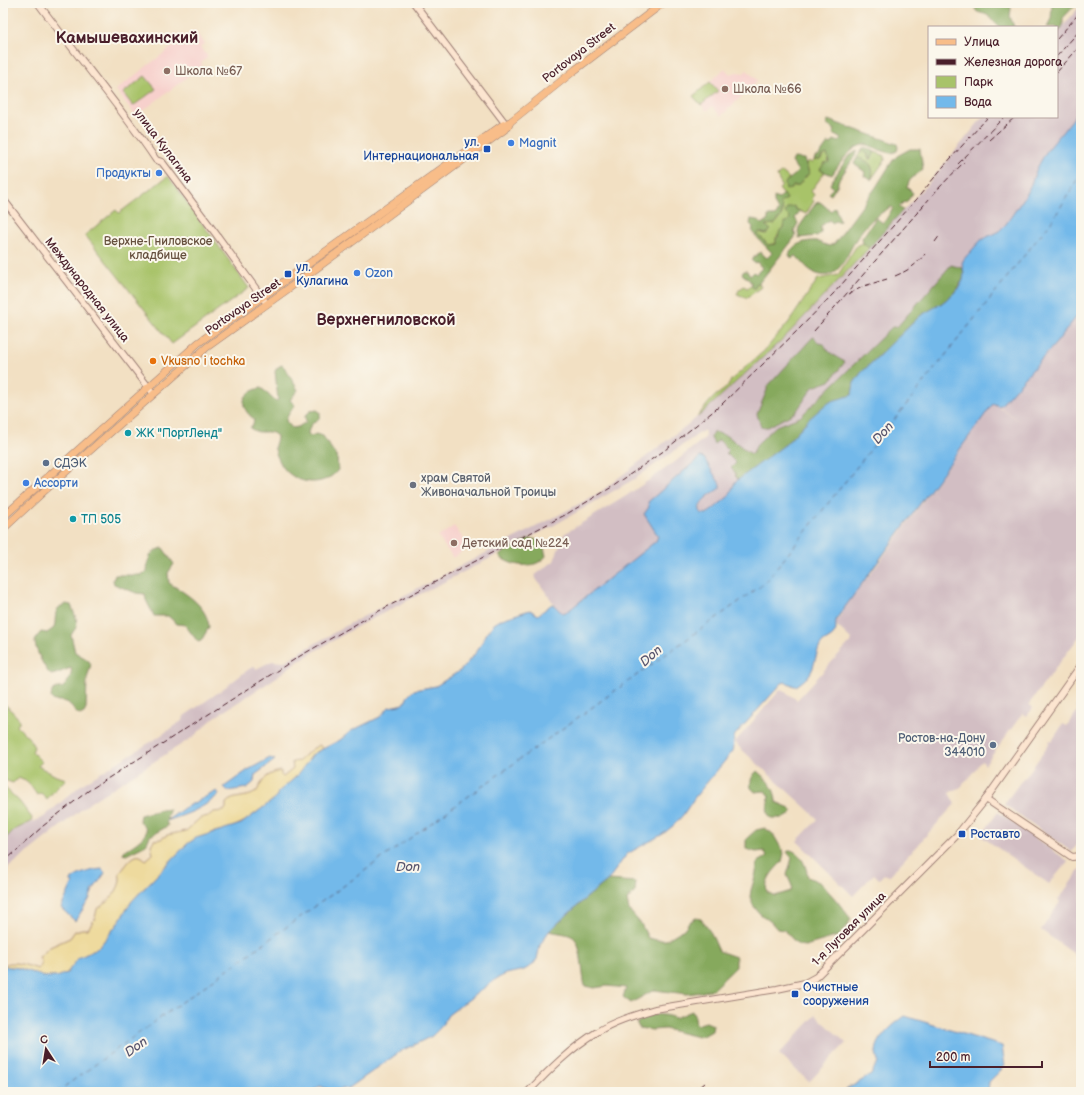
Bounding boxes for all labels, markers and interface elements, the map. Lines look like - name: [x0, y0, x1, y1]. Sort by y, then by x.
- street label: Portovaya Street: [539, 20, 619, 86]
- legend: [928, 26, 1058, 118]
- district label: Камышевахинский: [56, 29, 198, 48]
- text: Улица: [964, 35, 1000, 50]
- text: Железная дорога: [964, 55, 1062, 70]
- place label: Школа №67: [175, 64, 242, 79]
- marker: Школа №67: [162, 66, 172, 76]
- text: Парк: [964, 75, 994, 90]
- place label: Школа №66: [733, 82, 802, 97]
- marker: Школа №66: [720, 84, 730, 94]
- text: Вода: [964, 95, 992, 110]
- street label: улица Кулагина: [130, 106, 196, 186]
- place label: ул. Интернациональная: [363, 135, 479, 164]
- place label: Magnit: [519, 136, 557, 151]
- marker: Magnit: [506, 138, 516, 148]
- marker: ул. Интернациональная: [482, 144, 492, 154]
- place label: Продукты: [96, 166, 151, 181]
- marker: Продукты: [154, 168, 164, 178]
- park label: Верхне-Гниловское кладбище: [104, 234, 213, 263]
- street label: Международная улица: [41, 235, 133, 345]
- place label: ул. Кулагина: [296, 260, 348, 289]
- place label: Ozon: [365, 266, 393, 281]
- marker: Ozon: [352, 268, 362, 278]
- marker: ул. Кулагина: [283, 269, 293, 279]
- street label: Portovaya Street: [202, 275, 284, 339]
- district label: Верхнегниловской: [316, 311, 456, 330]
- place label: Vkusno i tochka: [161, 354, 246, 369]
- marker: Vkusno i tochka: [148, 356, 158, 366]
- water label: Don: [869, 419, 897, 447]
- place label: ЖК "ПортЛенд": [136, 426, 222, 441]
- marker: ЖК "ПортЛенд": [123, 428, 133, 438]
- place label: СДЭК: [54, 456, 87, 471]
- marker: СДЭК: [41, 458, 51, 468]
- place label: храм Святой Живоначальной Троицы: [421, 471, 556, 500]
- place label: Ассорти: [33, 476, 78, 491]
- marker: Ассорти: [21, 478, 31, 488]
- marker: храм Святой Живоначальной Троицы: [408, 480, 418, 490]
- place label: ТП 505: [81, 512, 121, 527]
- marker: ТП 505: [68, 514, 78, 524]
- place label: Детский сад №224: [462, 536, 570, 551]
- marker: Детский сад №224: [449, 538, 459, 548]
- water label: Don: [637, 642, 665, 670]
- place label: Ростов-на-Дону 344010: [898, 731, 985, 760]
- marker: Ростов-на-Дону 344010: [988, 740, 998, 750]
- place label: Роставто: [970, 827, 1020, 842]
- marker: Роставто: [957, 829, 967, 839]
- water label: Don: [396, 859, 420, 875]
- street label: 1-я Луговая улица: [809, 889, 889, 969]
- place label: Очистные сооружения: [803, 980, 869, 1009]
- marker: Очистные сооружения: [790, 989, 800, 999]
- north arrow: [26, 1029, 66, 1069]
- text: С: [39, 1032, 49, 1047]
- water label: Don: [121, 1034, 151, 1060]
- scale bar: [930, 1043, 1042, 1069]
- text: 200 m: [936, 1050, 970, 1065]

